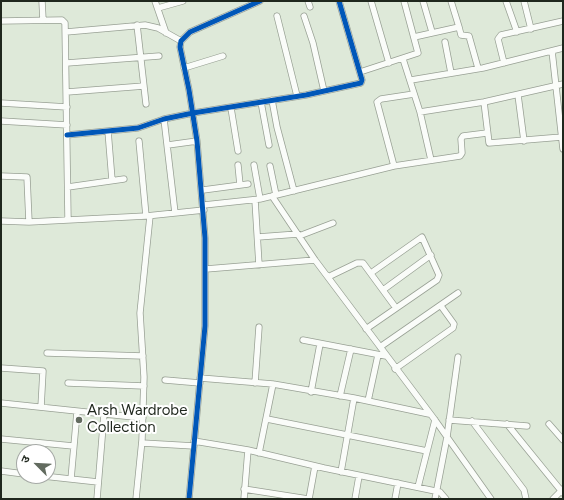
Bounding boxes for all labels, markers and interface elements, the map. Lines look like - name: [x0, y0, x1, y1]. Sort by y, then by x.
- place label: Arsh Wardrobe Collection: [87, 402, 187, 437]
- marker: Arsh Wardrobe Collection: [74, 415, 84, 425]
- north arrow: [16, 444, 56, 484]
- text: उ: [18, 454, 33, 465]

